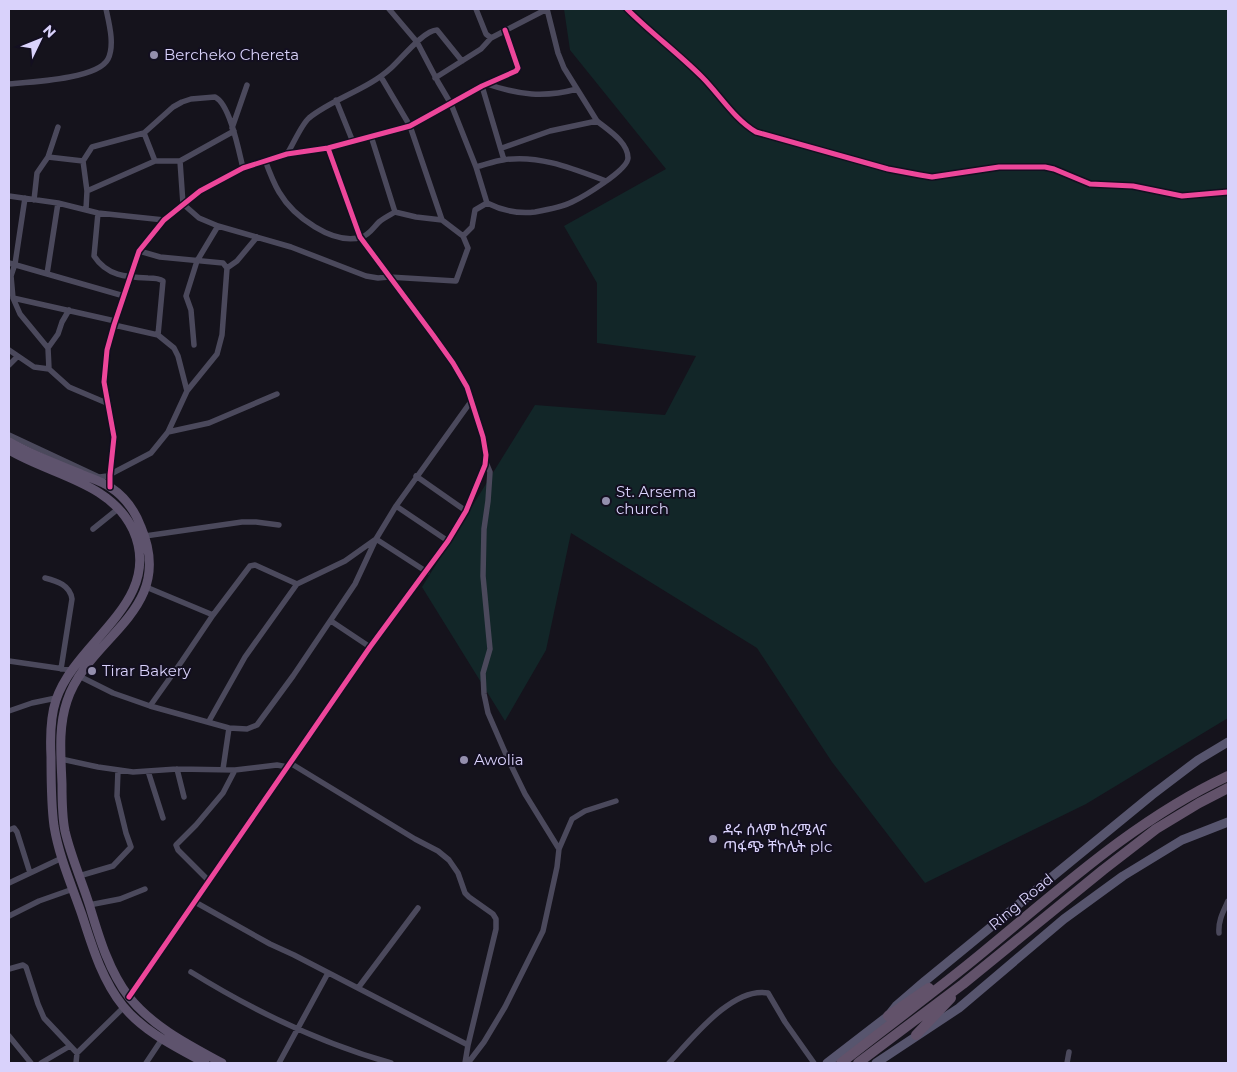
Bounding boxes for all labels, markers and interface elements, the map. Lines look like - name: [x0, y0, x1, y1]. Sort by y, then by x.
- north arrow: [15, 15, 65, 65]
- text: N: [39, 21, 60, 41]
- place label: Bercheko Chereta: [164, 45, 299, 64]
- marker: Bercheko Chereta: [148, 49, 160, 61]
- place label: St. Arsema church: [616, 482, 696, 518]
- marker: St. Arsema church: [600, 495, 612, 507]
- place label: Tirar Bakery: [102, 661, 192, 680]
- marker: Tirar Bakery: [86, 665, 98, 677]
- place label: Awolia: [474, 750, 524, 769]
- marker: Awolia: [458, 754, 470, 766]
- place label: ዳሩ ሰላም ከረሜላና ጣፋጭ ቸኮሌት plc: [723, 820, 832, 856]
- marker: ዳሩ ሰላም ከረሜላና ጣፋጭ ቸኮሌት plc: [707, 833, 719, 845]
- street label: Ring Road: [985, 869, 1057, 934]

